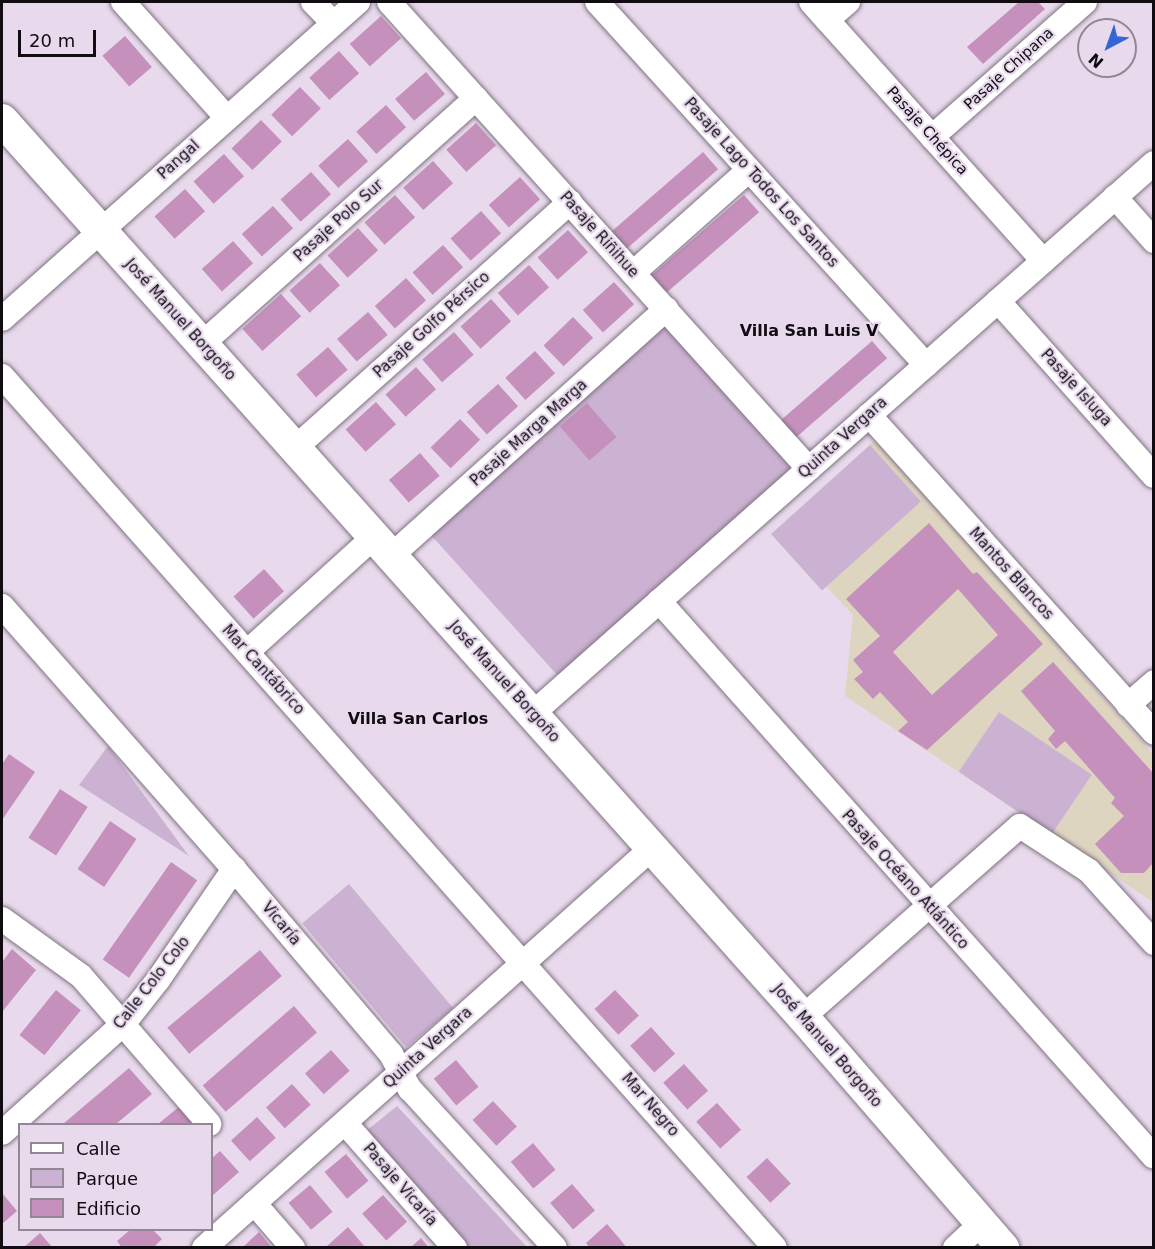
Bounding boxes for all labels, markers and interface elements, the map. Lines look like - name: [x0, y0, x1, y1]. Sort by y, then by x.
- scale bar: [21, 18, 99, 56]
- north arrow: [1077, 18, 1137, 78]
- street label: Pasaje Chipana: [961, 24, 1057, 114]
- text: 20 m: [29, 30, 75, 51]
- text: N: [1085, 49, 1107, 72]
- street label: Pasaje Chépica: [882, 83, 972, 179]
- street label: Pasaje Lago Todos Los Santos: [680, 95, 842, 271]
- street label: Pangal: [154, 137, 204, 183]
- street label: Pasaje Polo Sur: [291, 176, 387, 266]
- street label: Pasaje Riñihue: [556, 188, 642, 282]
- street label: José Manuel Borgoño: [121, 255, 239, 385]
- street label: Pasaje Golfo Pérsico: [370, 268, 494, 382]
- district label: Villa San Luis V: [740, 321, 878, 341]
- street label: Pasaje Isluga: [1037, 346, 1115, 430]
- street label: Pasaje Marga Marga: [467, 376, 591, 490]
- street label: Quinta Vergara: [795, 393, 891, 483]
- street label: Mantos Blancos: [965, 524, 1057, 624]
- street label: José Manuel Borgoño: [445, 617, 563, 747]
- street label: Mar Cantábrico: [218, 621, 308, 719]
- district label: Villa San Carlos: [348, 709, 488, 729]
- street label: Pasaje Océano Atlántico: [838, 807, 972, 953]
- street label: Vicaría: [258, 899, 304, 949]
- street label: Calle Colo Colo: [110, 933, 194, 1033]
- street label: José Manuel Borgoño: [769, 981, 885, 1111]
- street label: Quinta Vergara: [380, 1003, 476, 1093]
- street label: Mar Negro: [618, 1070, 682, 1140]
- legend: [18, 1123, 213, 1231]
- text: Calle: [76, 1138, 121, 1159]
- street label: Pasaje Vicaría: [359, 1140, 441, 1230]
- text: Parque: [76, 1168, 138, 1189]
- text: Edificio: [76, 1198, 141, 1219]

